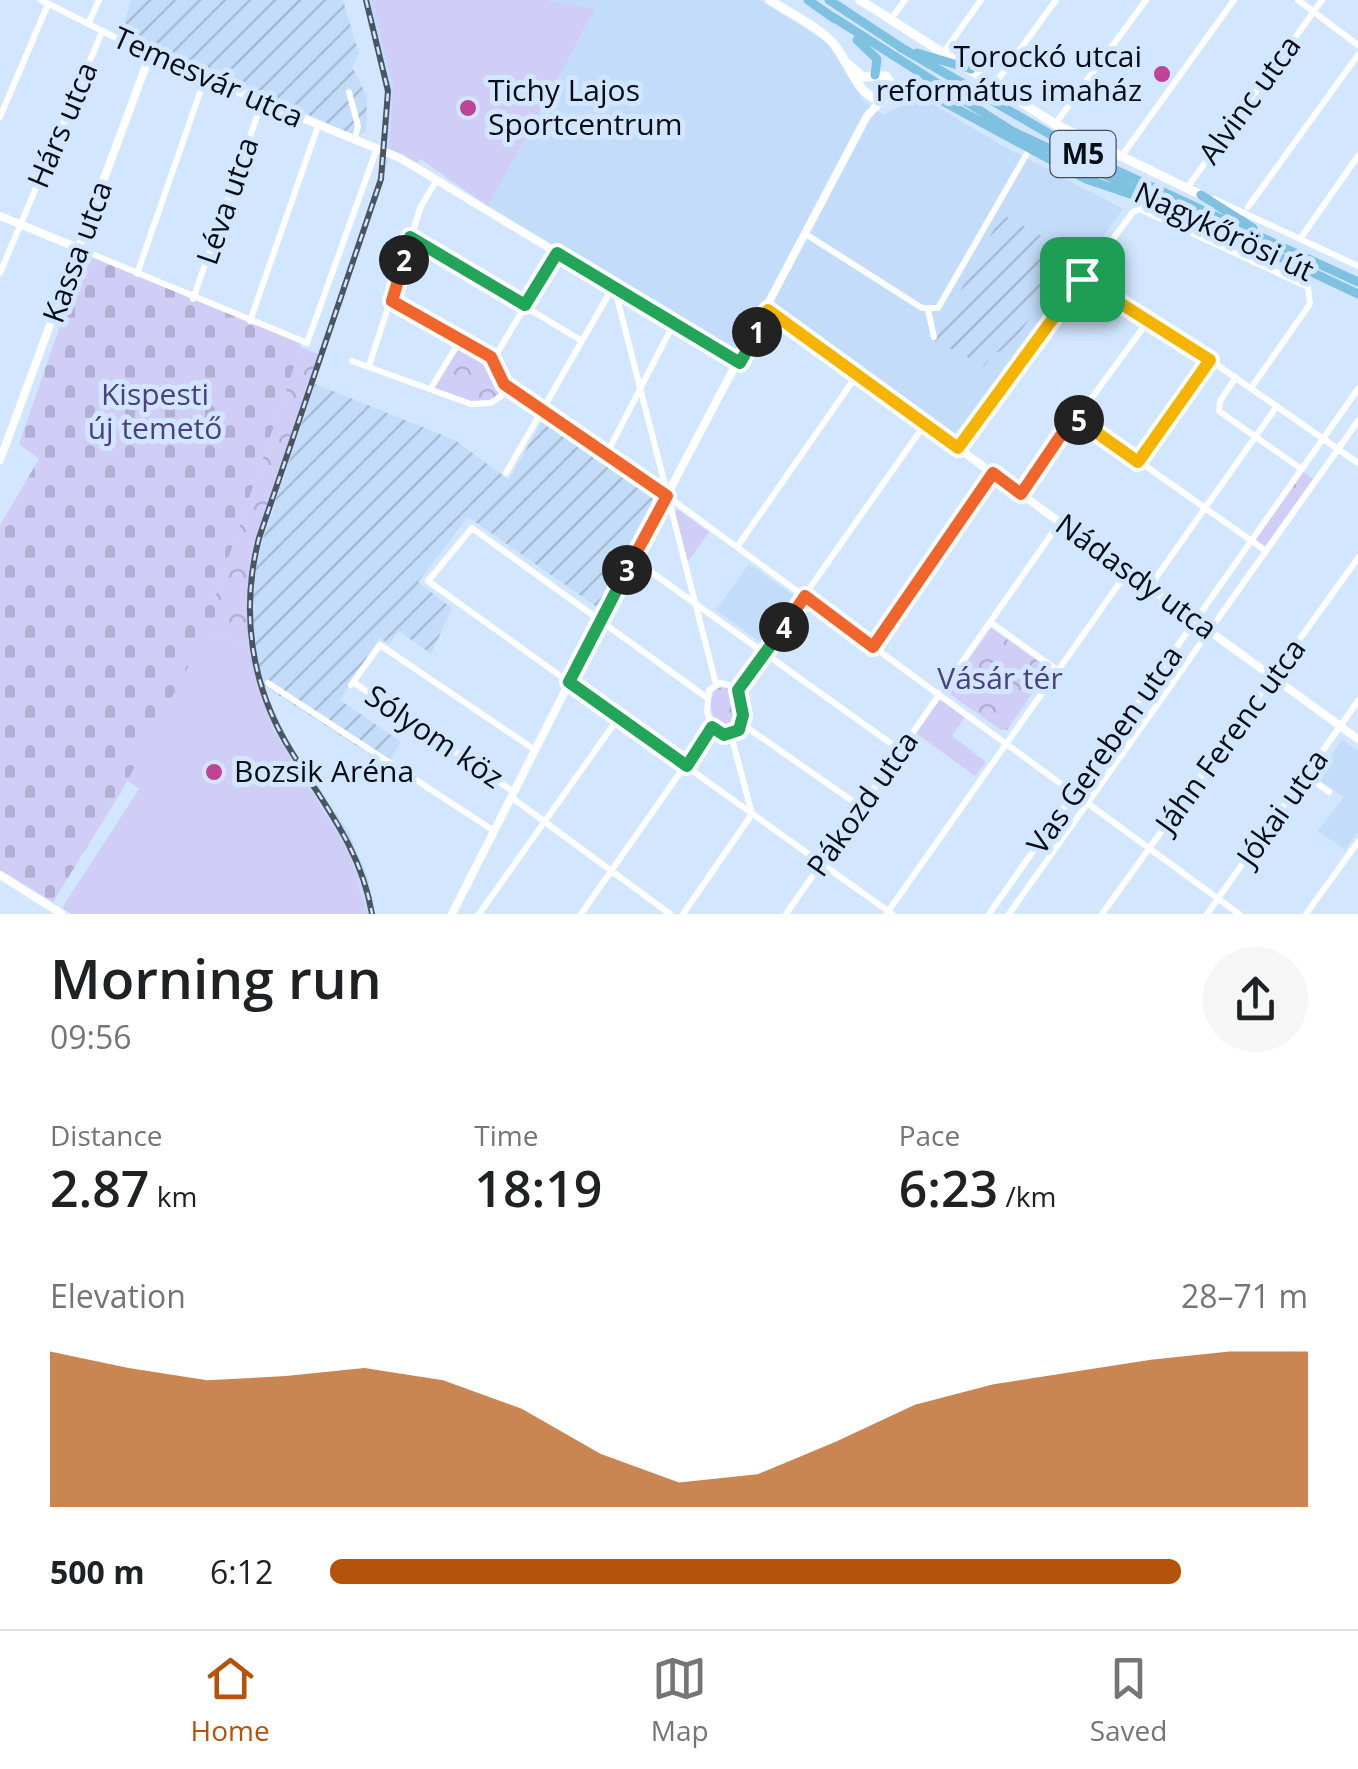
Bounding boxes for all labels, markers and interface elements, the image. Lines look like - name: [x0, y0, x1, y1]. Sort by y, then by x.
- street label: Temesvár utca: [107, 16, 310, 137]
- street label: Alvinc utca: [1188, 26, 1309, 172]
- place label: Torockó utcai református imaház: [876, 35, 1142, 110]
- street label: Hárs utca: [17, 55, 107, 194]
- marker: Torockó utcai református imaház: [1151, 63, 1173, 85]
- place label: Tichy Lajos Sportcentrum: [488, 69, 683, 144]
- marker: Tichy Lajos Sportcentrum: [457, 97, 479, 119]
- street label: Léva utca: [186, 131, 267, 270]
- road number: M5: [1050, 131, 1116, 177]
- street label: Nagykőrösi út: [1128, 171, 1321, 290]
- street label: Kassa utca: [32, 175, 121, 328]
- pin: 2: [379, 235, 429, 285]
- pin: [1040, 237, 1125, 322]
- text: 2: [396, 241, 412, 279]
- icon: arrive: [1055, 252, 1110, 307]
- pin: 1: [732, 307, 782, 357]
- text: 1: [749, 313, 765, 351]
- park label: Kispesti új temető: [88, 373, 222, 448]
- pin: 5: [1054, 395, 1104, 445]
- text: 5: [1071, 401, 1087, 439]
- street label: Nádasdy utca: [1048, 503, 1226, 648]
- pin: 3: [602, 545, 652, 595]
- text: 3: [619, 551, 635, 589]
- pin: 4: [759, 602, 809, 652]
- text: 4: [776, 608, 792, 646]
- street label: Jáhn Ferenc utca: [1143, 629, 1314, 843]
- street label: Vas Gereben utca: [1016, 637, 1191, 862]
- park label: Vásár tér: [937, 657, 1063, 698]
- street label: Sólyom köz: [358, 674, 512, 797]
- street label: Pákozd utca: [797, 722, 927, 884]
- street label: Jókai utca: [1225, 740, 1337, 876]
- place label: Bozsik Aréna: [234, 750, 414, 791]
- marker: Bozsik Aréna: [203, 761, 225, 783]
- text: Morning run: [50, 940, 382, 1015]
- button: share: [1203, 947, 1308, 1052]
- text: 09:56: [50, 1015, 132, 1058]
- text: Distance: [50, 1116, 163, 1154]
- text: Time: [474, 1116, 538, 1154]
- text: Pace: [899, 1116, 960, 1154]
- text: 2.87: [50, 1154, 149, 1222]
- text: 18:19: [474, 1154, 602, 1222]
- text: 6:23: [899, 1154, 998, 1222]
- text: km: [149, 1177, 197, 1215]
- text: /km: [998, 1177, 1056, 1215]
- text: Elevation: [50, 1274, 186, 1317]
- text: 28–71 m: [1181, 1274, 1308, 1317]
- text: 500 m: [50, 1550, 145, 1593]
- text: 6:12: [210, 1550, 273, 1593]
- tab: Home: [191, 1651, 270, 1749]
- tab: Map: [651, 1651, 709, 1749]
- tab: Saved: [1090, 1651, 1167, 1749]

